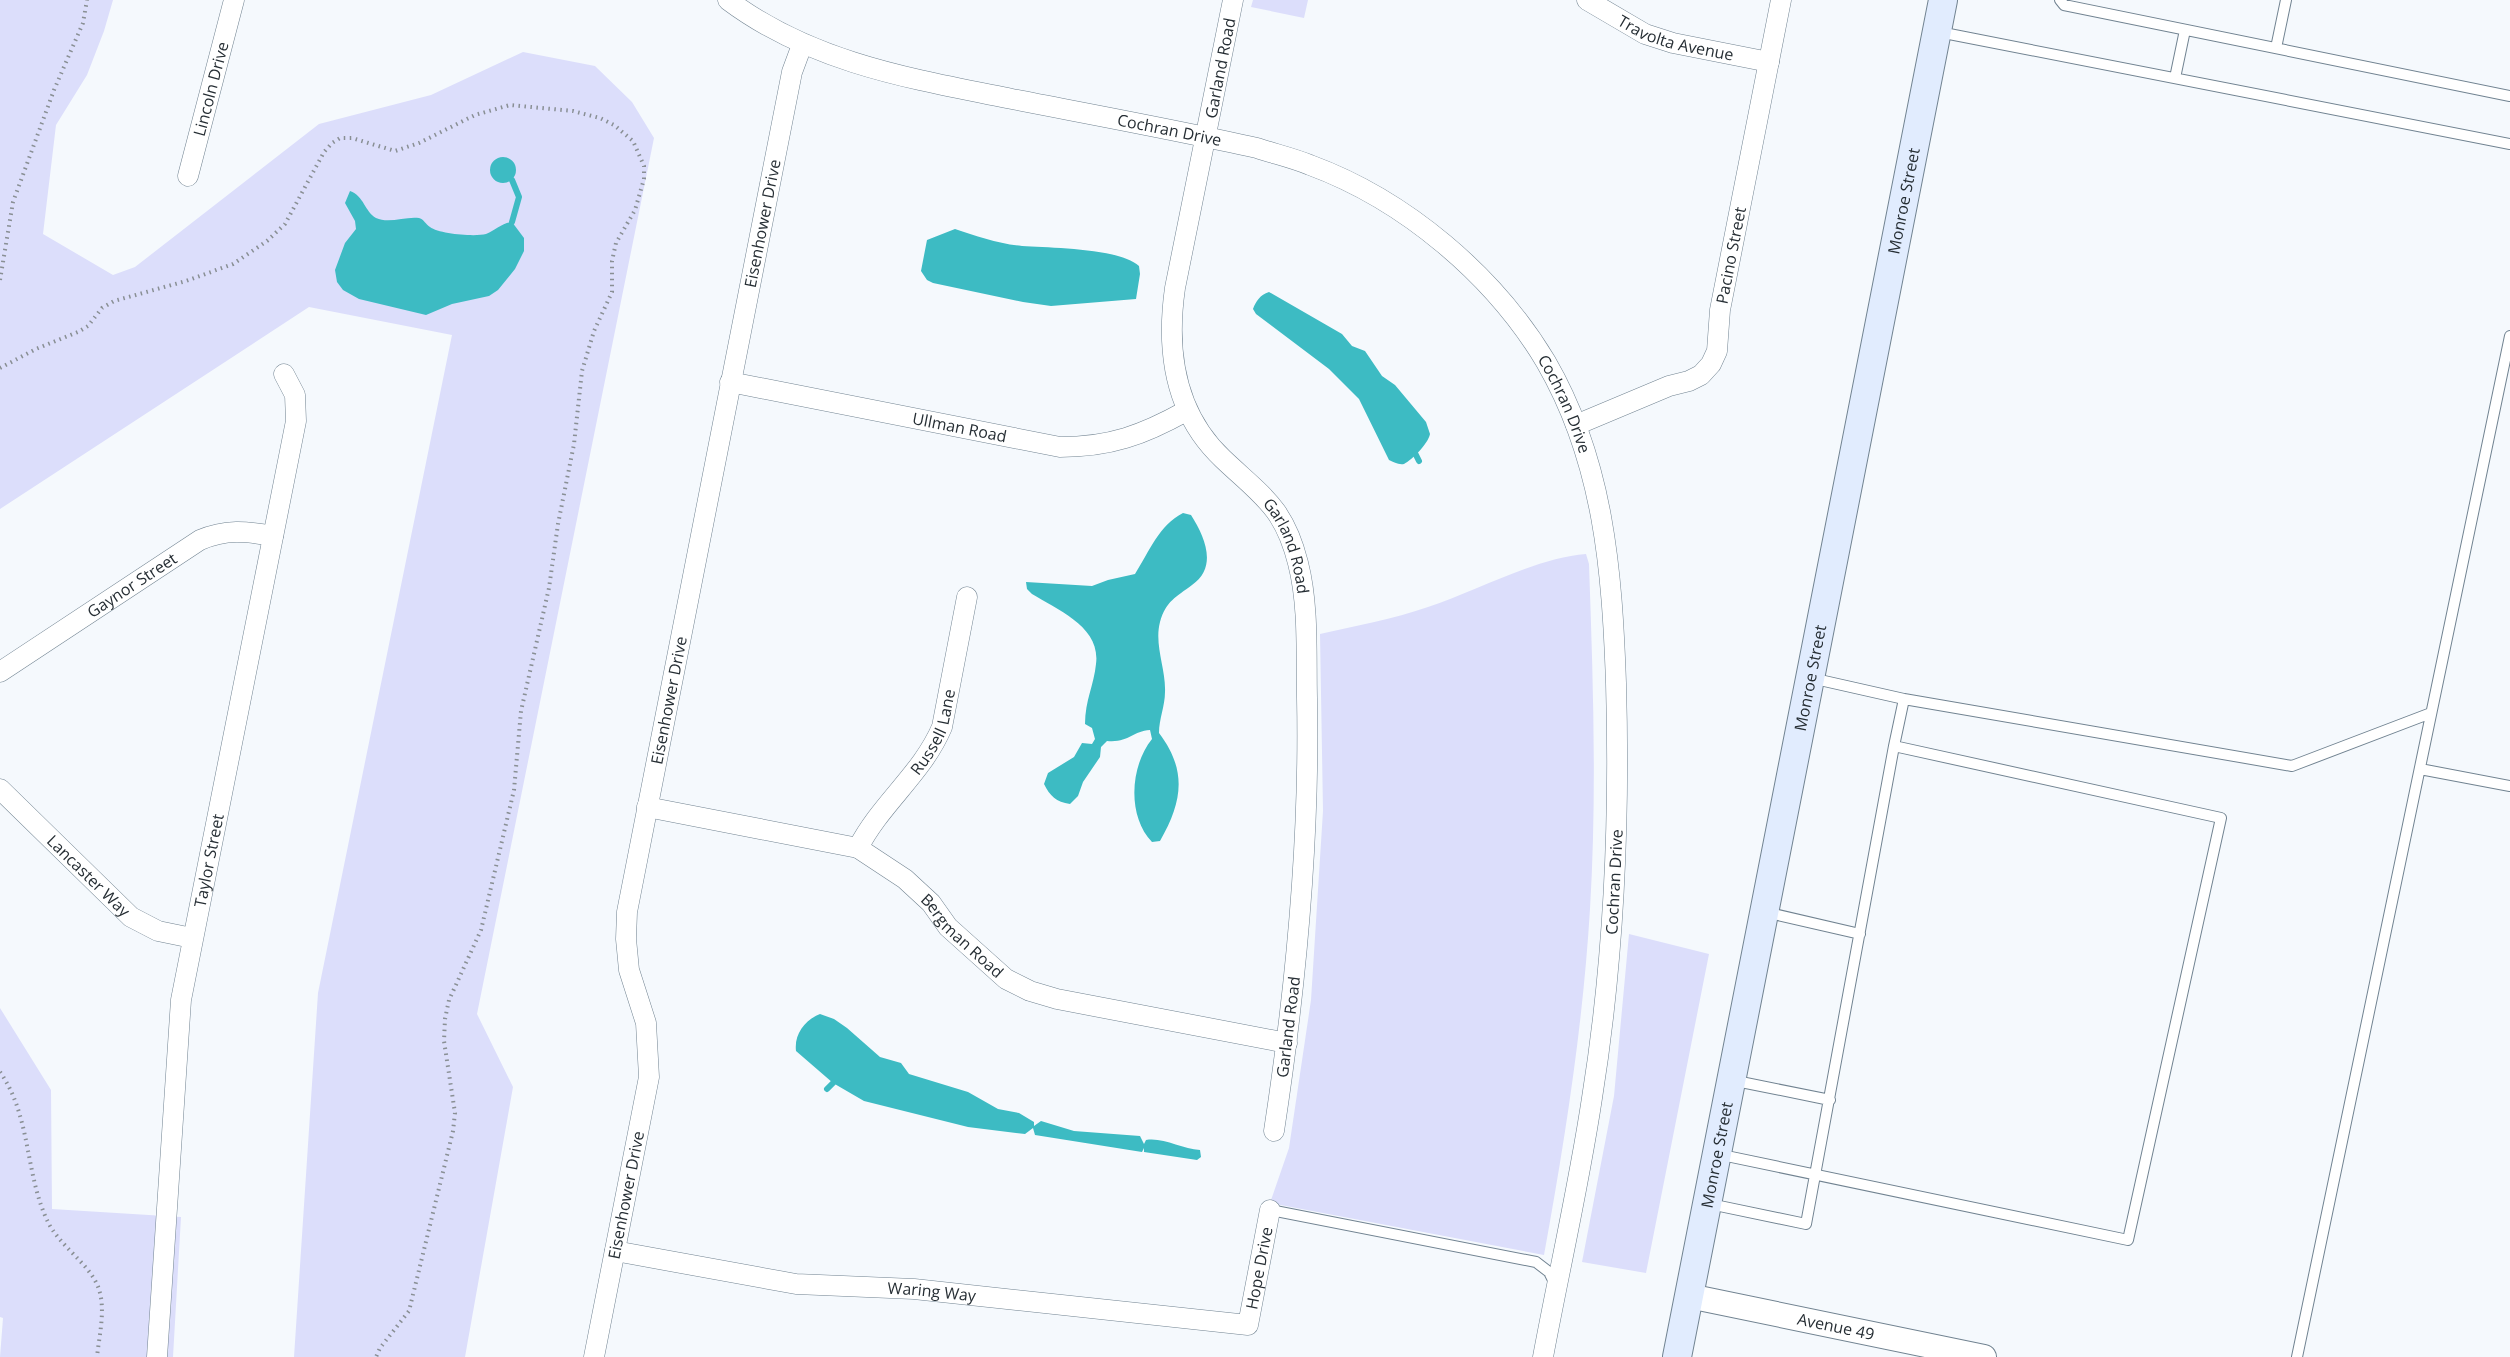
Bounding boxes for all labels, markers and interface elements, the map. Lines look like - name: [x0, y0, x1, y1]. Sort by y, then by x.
- street label: Travolta Avenue: [1614, 10, 1736, 66]
- street label: Garland Road: [1199, 16, 1241, 120]
- street label: Lincoln Drive: [188, 39, 234, 138]
- street label: Cochran Drive: [1116, 109, 1224, 151]
- street label: Monroe Street: [1882, 146, 1925, 256]
- street label: Eisenhower Drive: [739, 157, 786, 289]
- street label: Pacino Street: [1710, 204, 1751, 306]
- street label: Cochran Drive: [1533, 350, 1596, 456]
- street label: Ullman Road: [911, 407, 1009, 447]
- street label: Garland Road: [1258, 493, 1315, 595]
- street label: Gaynor Street: [83, 547, 181, 623]
- street label: Monroe Street: [1789, 623, 1831, 733]
- street label: Eisenhower Drive: [645, 634, 692, 766]
- street label: Russell Lane: [905, 687, 960, 779]
- street label: Taylor Street: [189, 812, 229, 909]
- street label: Cochran Drive: [1600, 829, 1628, 935]
- street label: Lancaster Way: [42, 830, 136, 922]
- street label: Bergman Road: [916, 888, 1008, 983]
- street label: Garland Road: [1271, 975, 1305, 1079]
- street label: Monroe Street: [1695, 1100, 1738, 1210]
- street label: Eisenhower Drive: [602, 1129, 649, 1261]
- street label: Hope Drive: [1240, 1225, 1278, 1311]
- street label: Waring Way: [887, 1277, 978, 1307]
- street label: Avenue 49: [1795, 1308, 1876, 1345]

